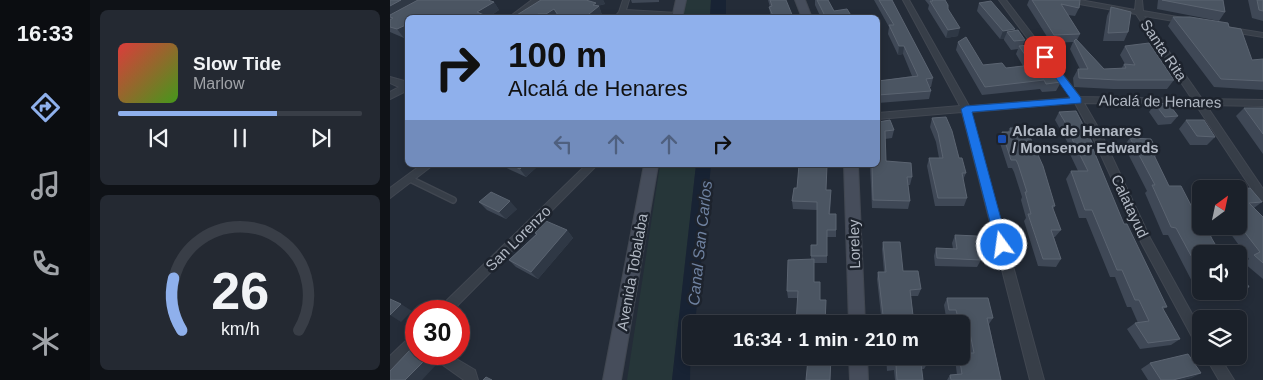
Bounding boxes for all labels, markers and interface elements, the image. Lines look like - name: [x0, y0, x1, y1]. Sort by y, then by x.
- street label: Santa Rita: [1137, 16, 1191, 84]
- text: 16:33: [17, 21, 73, 46]
- icon: right: [425, 35, 490, 100]
- text: 100 m: [508, 35, 607, 74]
- pin: [1024, 36, 1066, 78]
- icon: arrive: [1031, 43, 1059, 71]
- text: Slow Tide: [193, 53, 281, 74]
- text: Marlow: [193, 75, 245, 92]
- text: Alcalá de Henares: [508, 76, 688, 101]
- icon: directions: [28, 90, 63, 125]
- street label: Alcalá de Henares: [1099, 91, 1221, 111]
- place label: Alcala de Henares / Monsenor Edwards: [1012, 122, 1159, 156]
- icon: previous: [145, 124, 173, 152]
- icon: pause: [226, 124, 254, 152]
- icon: next: [307, 124, 335, 152]
- icon: left: [549, 130, 577, 158]
- icon: ahead: [602, 130, 630, 158]
- icon: ahead: [655, 130, 683, 158]
- icon: right: [708, 130, 736, 158]
- marker: Alcala de Henares / Monsenor Edwards: [996, 133, 1008, 145]
- icon: music: [28, 168, 63, 203]
- street label: Calatayud: [1108, 172, 1152, 240]
- water label: Canal San Carlos: [685, 180, 715, 306]
- north arrow: [1192, 180, 1248, 235]
- map controls: [1192, 180, 1247, 365]
- street label: San Lorenzo: [482, 202, 554, 274]
- street label: Avenida Tobalaba: [613, 211, 651, 332]
- position arrow: [975, 218, 1027, 270]
- street label: Loreley: [845, 219, 863, 269]
- button: sound: [1192, 245, 1247, 300]
- icon: phone: [28, 246, 63, 281]
- text: 26: [211, 262, 269, 320]
- speed limit sign: 30: [405, 300, 470, 365]
- button: layers: [1192, 310, 1247, 365]
- text: km/h: [221, 319, 259, 339]
- icon: climate: [28, 324, 63, 359]
- text: 16:34 · 1 min · 210 m: [733, 329, 919, 350]

